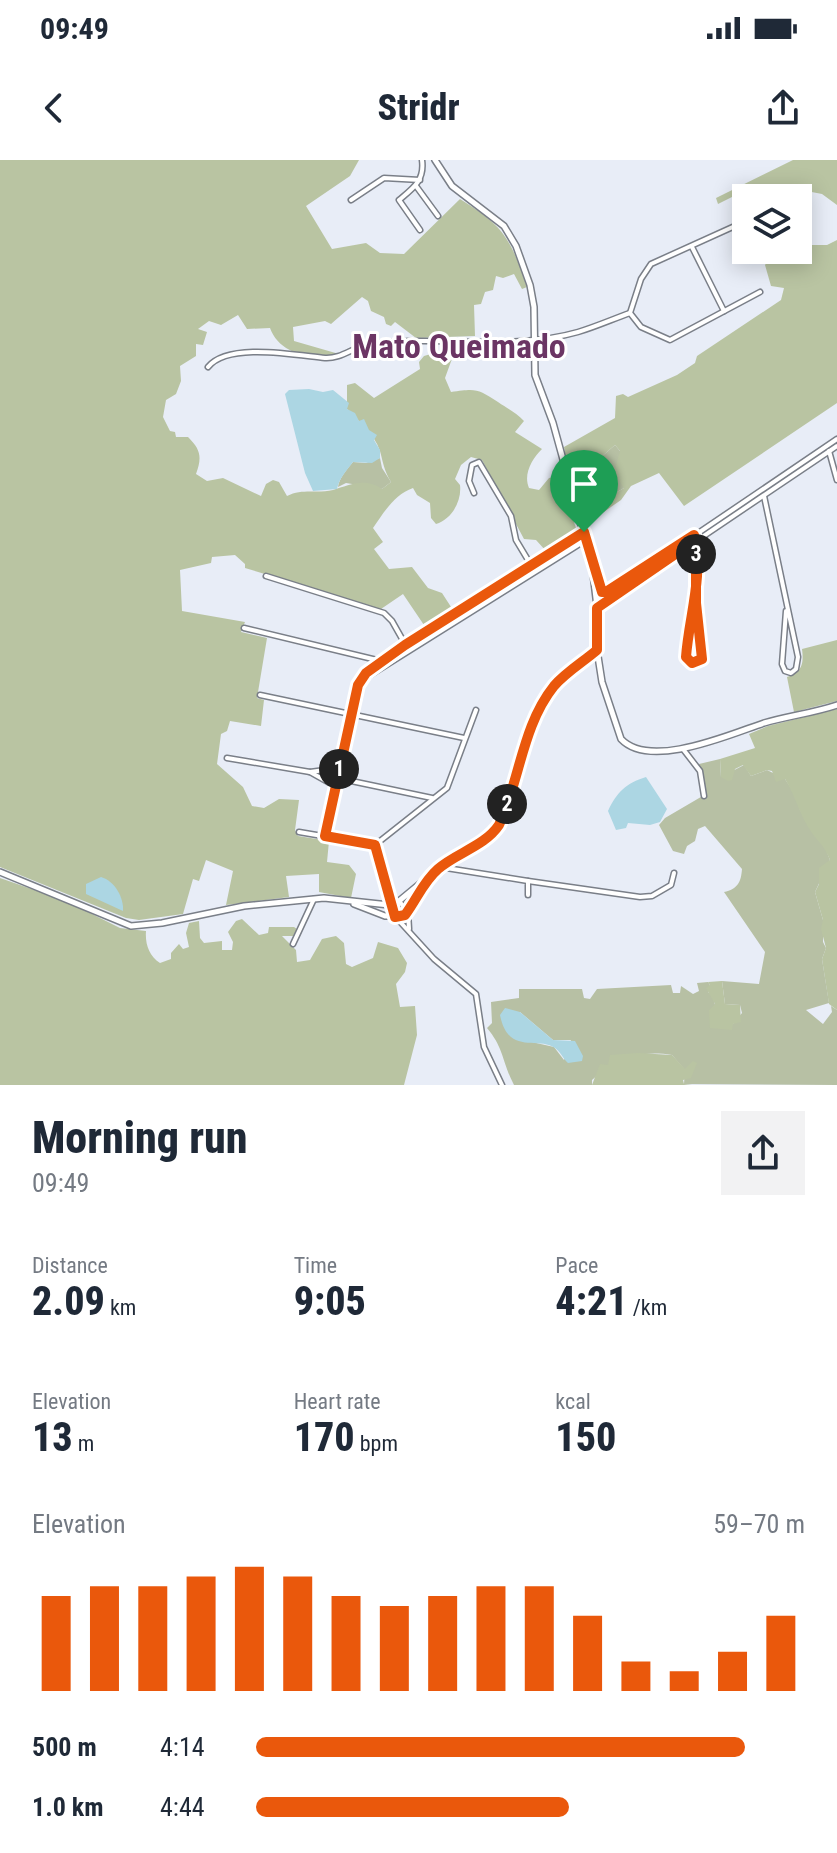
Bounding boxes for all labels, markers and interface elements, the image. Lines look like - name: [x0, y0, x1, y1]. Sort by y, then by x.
- text: 09:49: [40, 11, 109, 46]
- icon: back: [32, 86, 76, 130]
- icon: share: [761, 86, 805, 130]
- text: Stridr: [377, 87, 460, 129]
- map controls: [732, 184, 812, 264]
- button: layers: [732, 184, 812, 264]
- district label: Mato Queimado: [352, 326, 566, 366]
- pin: [550, 450, 618, 532]
- icon: arrive: [562, 462, 606, 506]
- pin: 3: [676, 534, 716, 574]
- text: 3: [690, 541, 702, 566]
- pin: 1: [319, 749, 359, 789]
- text: 1: [333, 756, 345, 781]
- pin: 2: [487, 784, 527, 824]
- text: 2: [501, 791, 513, 816]
- button: share: [721, 1111, 805, 1195]
- text: Morning run: [32, 1112, 248, 1164]
- text: 09:49: [32, 1168, 89, 1198]
- text: Distance: [32, 1253, 108, 1278]
- text: Time: [294, 1253, 337, 1278]
- text: Pace: [555, 1253, 598, 1278]
- text: 2.09: [32, 1278, 105, 1325]
- text: 9:05: [294, 1278, 366, 1325]
- text: 4:21: [555, 1278, 628, 1325]
- text: km: [105, 1295, 136, 1320]
- text: /km: [628, 1295, 667, 1320]
- text: Elevation: [32, 1389, 111, 1414]
- text: Heart rate: [294, 1389, 381, 1414]
- text: kcal: [555, 1389, 591, 1414]
- text: 13: [32, 1414, 73, 1461]
- text: 170: [294, 1414, 355, 1461]
- text: 150: [555, 1414, 616, 1461]
- text: m: [73, 1431, 94, 1456]
- text: bpm: [355, 1431, 398, 1456]
- text: Elevation: [32, 1509, 126, 1539]
- text: 59–70 m: [713, 1509, 805, 1539]
- text: 500 m: [32, 1732, 97, 1762]
- text: 4:14: [160, 1732, 205, 1762]
- text: 1.0 km: [32, 1792, 104, 1822]
- text: 4:44: [160, 1792, 205, 1822]

